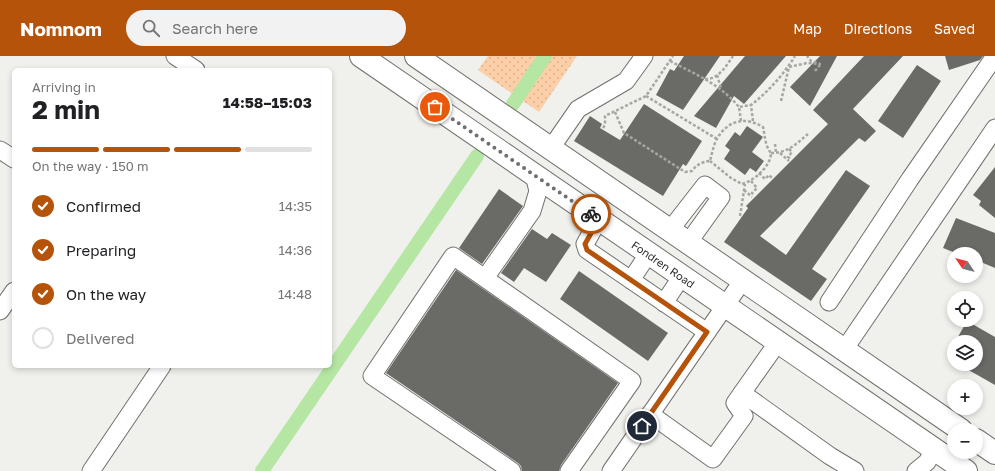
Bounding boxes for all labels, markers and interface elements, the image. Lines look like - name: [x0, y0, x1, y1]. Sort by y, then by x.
- search box: [126, 10, 406, 46]
- text: Nomnom: [20, 17, 102, 40]
- icon: search: [140, 17, 162, 39]
- text: Search here: [172, 19, 258, 37]
- text: Map: [793, 20, 822, 37]
- text: Directions: [844, 20, 912, 37]
- text: Saved: [934, 20, 975, 37]
- text: Arriving in: [32, 79, 96, 95]
- pin: [418, 90, 452, 124]
- text: 14:58–15:03: [223, 93, 312, 111]
- text: 2 min: [32, 94, 100, 125]
- icon: bag: [424, 96, 446, 118]
- text: On the way · 150 m: [32, 158, 149, 174]
- courier: [571, 194, 611, 234]
- icon: check: [32, 195, 54, 217]
- text: Confirmed: [66, 197, 141, 215]
- text: 14:35: [279, 198, 312, 214]
- icon: bike: [580, 203, 602, 225]
- street label: Fondren Road: [630, 237, 698, 290]
- icon: check: [32, 239, 54, 261]
- text: Preparing: [66, 241, 136, 259]
- text: 14:36: [278, 242, 312, 258]
- north arrow: [947, 247, 983, 283]
- map controls: [947, 247, 983, 459]
- icon: check: [32, 283, 54, 305]
- text: On the way: [66, 285, 146, 303]
- text: 14:48: [278, 286, 312, 302]
- button: locate: [947, 291, 983, 327]
- text: Delivered: [66, 329, 134, 347]
- button: layers: [947, 335, 983, 371]
- button: +: [947, 379, 983, 415]
- pin: [625, 409, 659, 443]
- icon: home: [631, 415, 653, 437]
- button: −: [947, 423, 983, 459]

